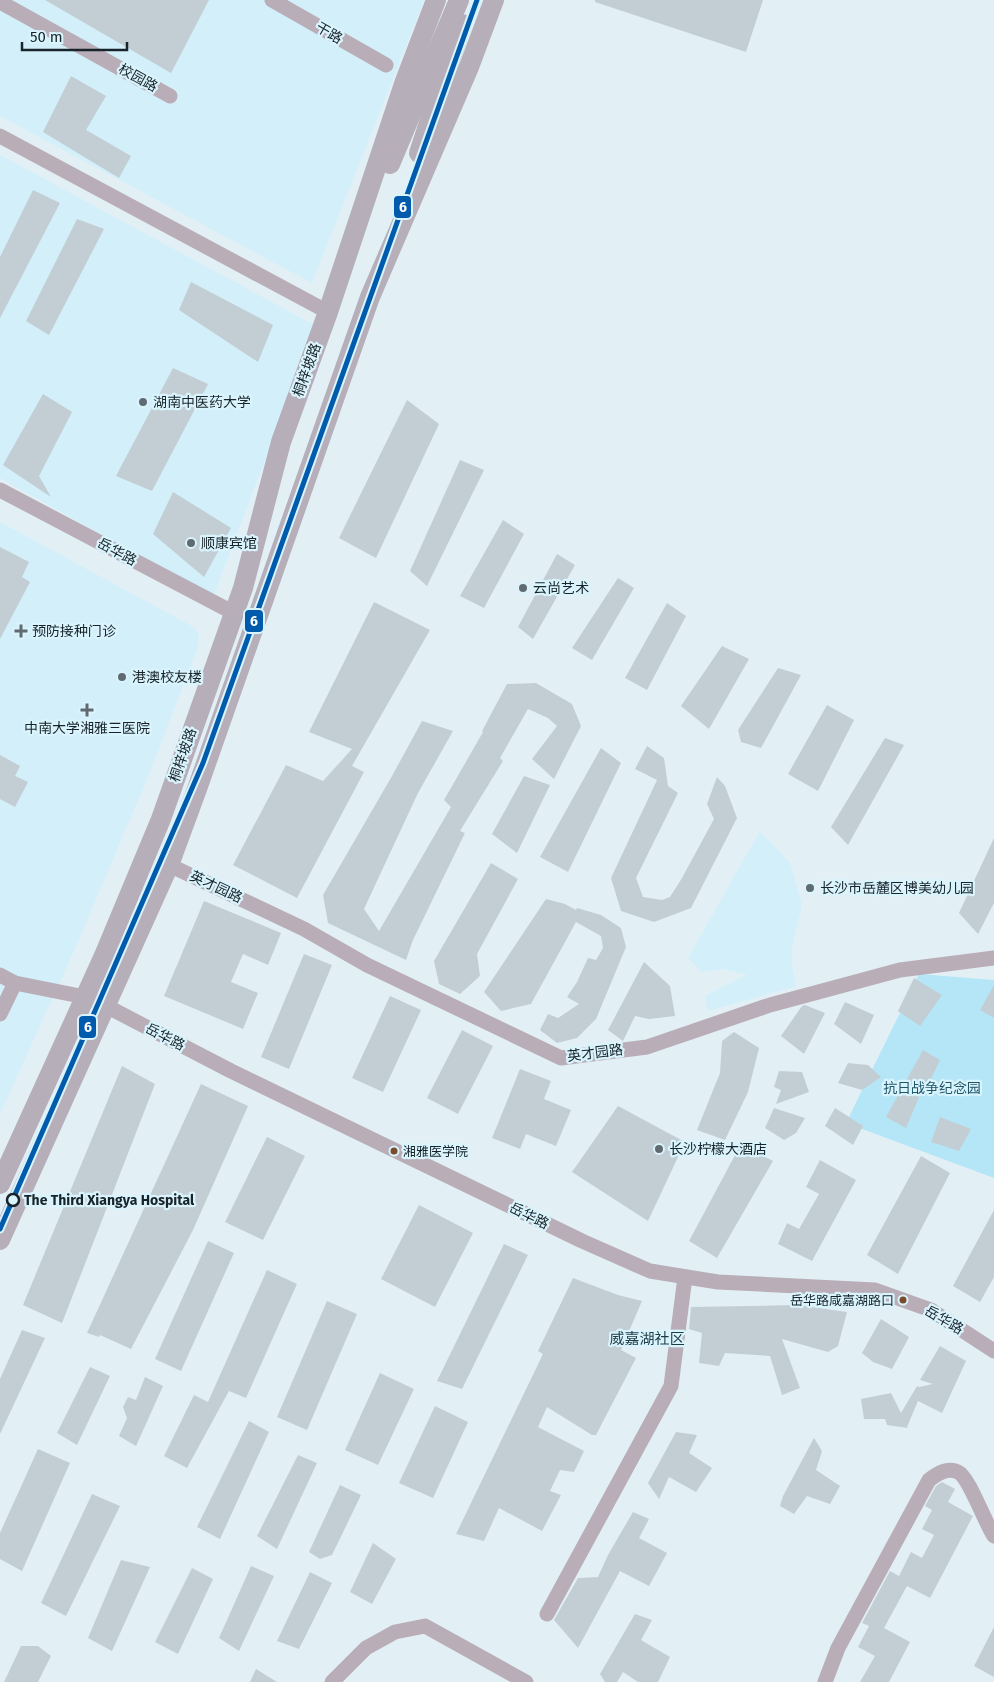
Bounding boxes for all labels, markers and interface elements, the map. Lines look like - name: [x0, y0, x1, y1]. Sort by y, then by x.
- street label: 干路: [313, 19, 345, 47]
- scale bar: [22, 20, 128, 52]
- text: 50 m: [30, 28, 63, 46]
- street label: 校园路: [116, 60, 160, 96]
- line badge: 6: [393, 195, 412, 219]
- text: 6: [399, 199, 407, 216]
- street label: 桐梓坡路: [289, 341, 325, 399]
- place label: 湖南中医药大学: [153, 394, 251, 411]
- marker: 湖南中医药大学: [137, 396, 149, 408]
- street label: 岳华路: [94, 535, 140, 569]
- place label: 顺康宾馆: [201, 535, 257, 552]
- marker: 顺康宾馆: [185, 537, 197, 549]
- place label: 云尚艺术: [533, 580, 589, 597]
- marker: 云尚艺术: [517, 582, 529, 594]
- line badge: 6: [244, 609, 264, 633]
- text: 6: [250, 613, 258, 630]
- place label: 预防接种门诊: [32, 623, 116, 640]
- marker: 预防接种门诊: [14, 624, 28, 638]
- place label: 港澳校友楼: [132, 669, 202, 686]
- marker: 港澳校友楼: [116, 671, 128, 683]
- marker: 中南大学湘雅三医院: [80, 703, 94, 717]
- place label: 中南大学湘雅三医院: [24, 720, 150, 737]
- street label: 桐梓坡路: [166, 726, 200, 784]
- street label: 英才园路: [187, 867, 245, 907]
- place label: 长沙市岳麓区博美幼儿园: [820, 880, 974, 897]
- marker: 长沙市岳麓区博美幼儿园: [804, 882, 816, 894]
- line badge: 6: [78, 1015, 97, 1039]
- text: 6: [84, 1019, 92, 1036]
- street label: 岳华路: [142, 1020, 188, 1054]
- street label: 英才园路: [566, 1041, 624, 1065]
- park label: 抗日战争纪念园: [883, 1080, 981, 1097]
- place label: 长沙柠檬大酒店: [669, 1141, 767, 1158]
- marker: 长沙柠檬大酒店: [653, 1143, 665, 1155]
- place label: 湘雅医学院: [403, 1144, 468, 1159]
- marker: 湘雅医学院: [389, 1146, 399, 1156]
- place label: The Third Xiangya Hospital: [24, 1192, 195, 1209]
- marker: The Third Xiangya Hospital: [6, 1193, 20, 1207]
- street label: 岳华路: [506, 1199, 552, 1233]
- place label: 岳华路咸嘉湖路口: [790, 1293, 894, 1308]
- marker: 岳华路咸嘉湖路口: [898, 1295, 908, 1305]
- street label: 岳华路: [922, 1302, 966, 1338]
- district label: 威嘉湖社区: [609, 1330, 685, 1348]

